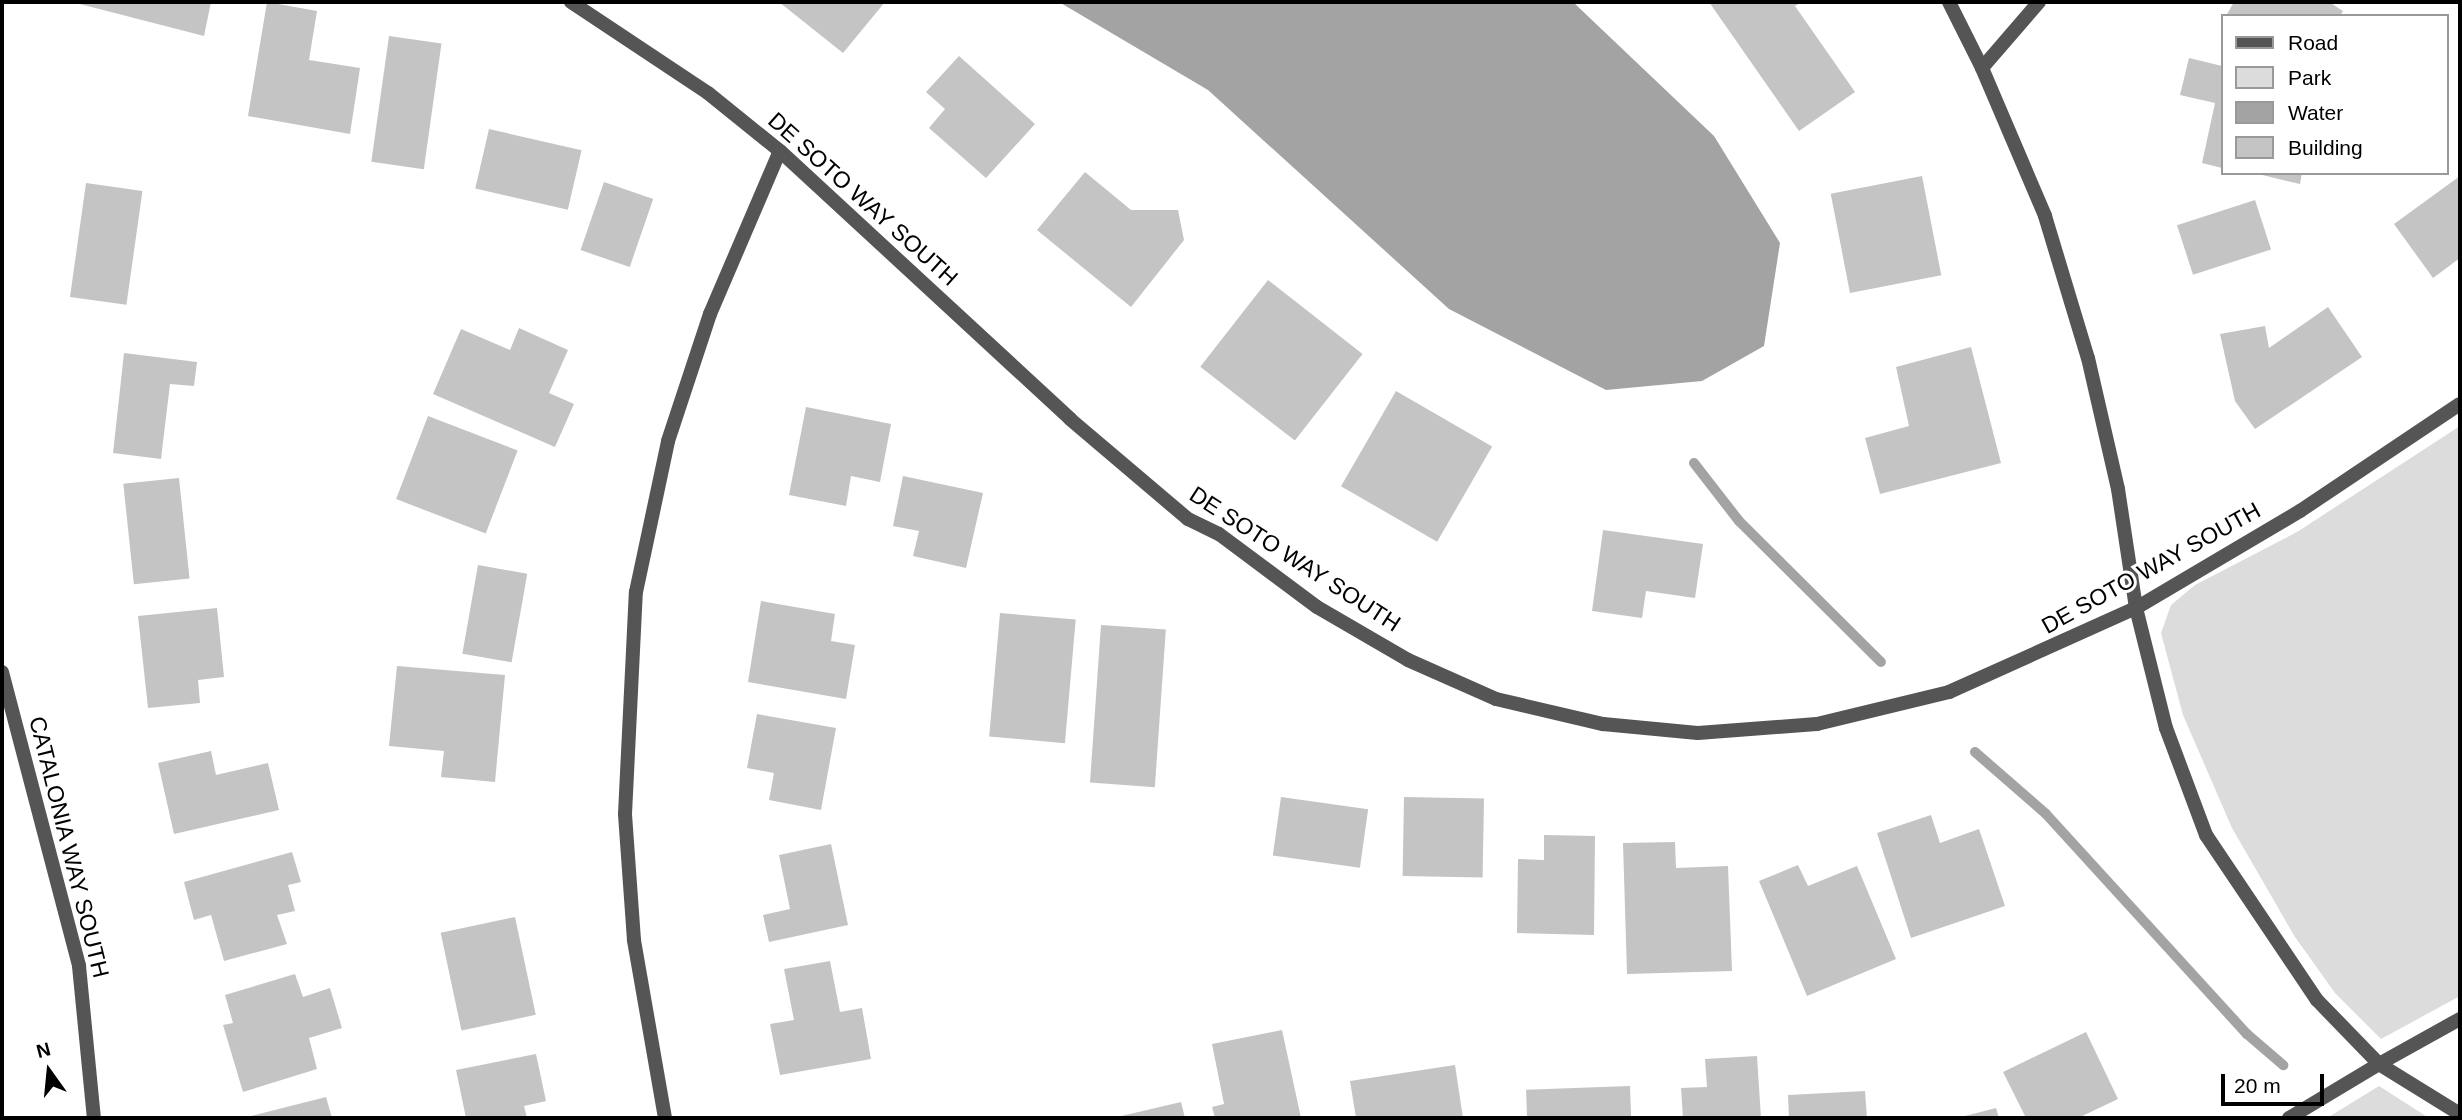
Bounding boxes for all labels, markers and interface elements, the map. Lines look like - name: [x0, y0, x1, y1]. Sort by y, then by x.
- legend: [2220, 14, 2448, 175]
- text: Road: [2288, 31, 2338, 54]
- text: Park: [2288, 66, 2331, 89]
- text: Water: [2288, 101, 2343, 124]
- street label: DE SOTO WAY SOUTH: [762, 106, 964, 292]
- text: Building: [2288, 136, 2363, 159]
- street label: DE SOTO WAY SOUTH: [1184, 480, 1406, 638]
- street label: DE SOTO WAY SOUTH: [2037, 496, 2265, 640]
- street label: CATALONIA WAY SOUTH: [23, 713, 115, 981]
- north arrow: [14, 1036, 84, 1106]
- text: N: [34, 1038, 53, 1062]
- scale bar: [2224, 1060, 2327, 1104]
- text: 20 m: [2234, 1074, 2281, 1097]

